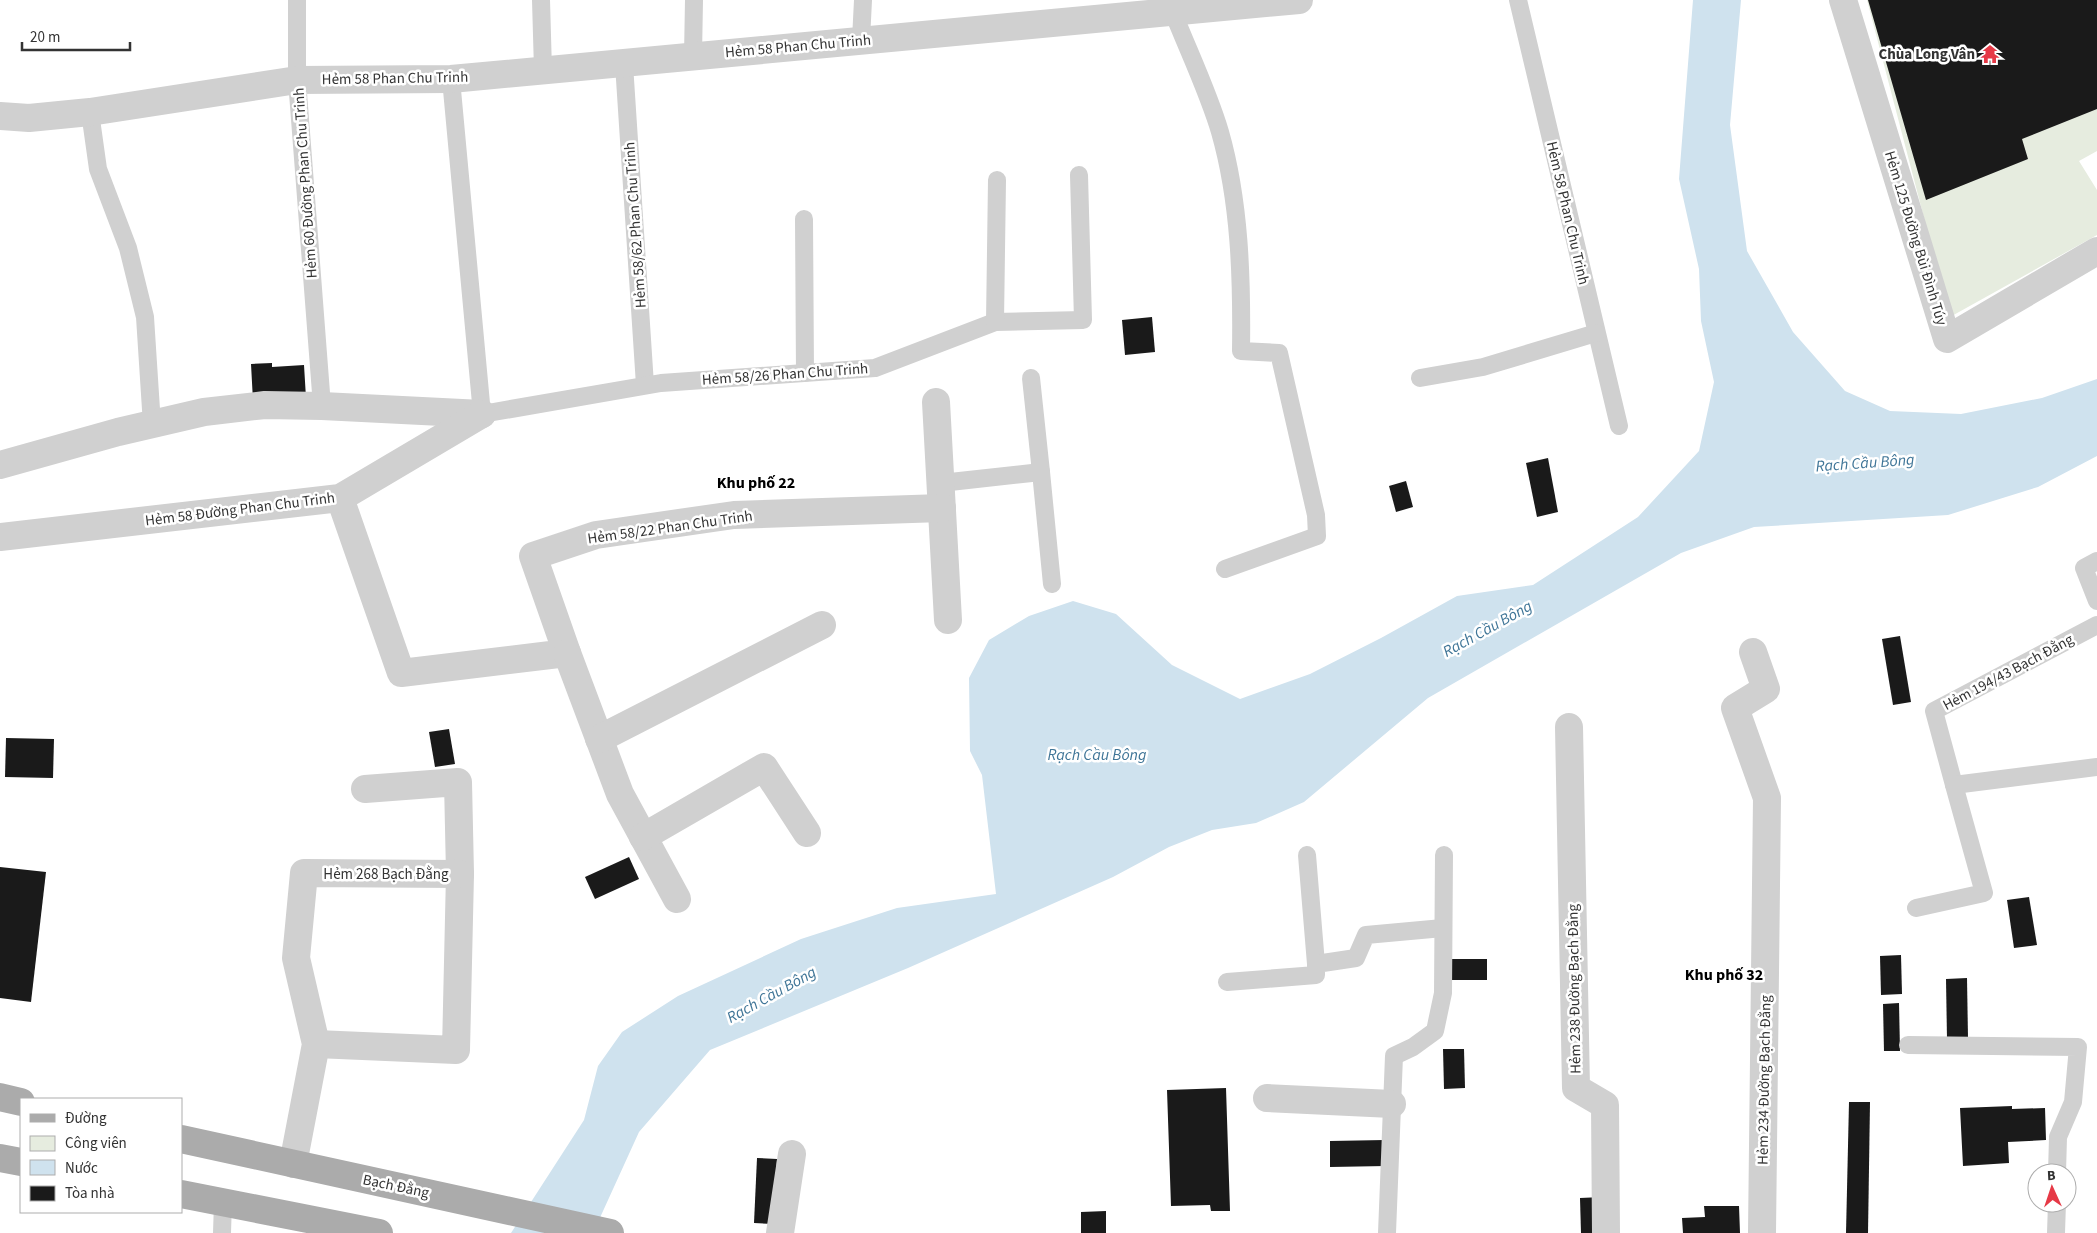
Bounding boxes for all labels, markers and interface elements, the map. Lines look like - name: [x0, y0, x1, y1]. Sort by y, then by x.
- scale bar: [22, 20, 130, 52]
- text: 20 m: [30, 27, 60, 48]
- street label: Hẻm 58 Phan Chu Trinh: [724, 30, 872, 63]
- temple icon: Chùa Long Vân: [1979, 43, 2001, 65]
- place label: Chùa Long Vân: [1879, 44, 1975, 65]
- street label: Hẻm 58 Phan Chu Trinh: [322, 67, 468, 90]
- street label: Hẻm 60 Đường Phan Chu Trinh: [288, 87, 323, 279]
- street label: Hẻm 58 Phan Chu Trinh: [1541, 139, 1594, 287]
- street label: Hẻm 58/62 Phan Chu Trinh: [619, 141, 652, 309]
- street label: Hẻm 125 Đường Bùi Đình Túy: [1879, 148, 1952, 328]
- street label: Hẻm 58/26 Phan Chu Trinh: [701, 358, 869, 391]
- water label: Rạch Cầu Bông: [1815, 449, 1915, 477]
- district label: Khu phố 22: [717, 472, 795, 494]
- street label: Hẻm 58 Đường Phan Chu Trinh: [144, 487, 336, 532]
- street label: Hẻm 58/22 Phan Chu Trinh: [586, 506, 754, 549]
- water label: Rạch Cầu Bông: [1439, 595, 1536, 662]
- street label: Hẻm 194/43 Bạch Đằng: [1939, 629, 2078, 716]
- water label: Rạch Cầu Bông: [1048, 744, 1147, 766]
- street label: Hẻm 268 Bạch Đằng: [323, 864, 449, 885]
- street label: Hẻm 238 Đường Bạch Đằng: [1563, 903, 1586, 1074]
- water label: Rạch Cầu Bông: [723, 961, 820, 1028]
- district label: Khu phố 32: [1685, 964, 1763, 986]
- street label: Hẻm 234 Đường Bạch Đằng: [1753, 994, 1776, 1165]
- legend: [20, 1098, 182, 1213]
- text: Đường: [65, 1108, 107, 1129]
- text: Công viên: [65, 1133, 127, 1154]
- text: Nước: [65, 1158, 98, 1179]
- north arrow: [2027, 1163, 2077, 1213]
- text: B: [2047, 1166, 2057, 1186]
- street label: Bạch Đằng: [361, 1169, 431, 1204]
- text: Tòa nhà: [65, 1183, 114, 1204]

